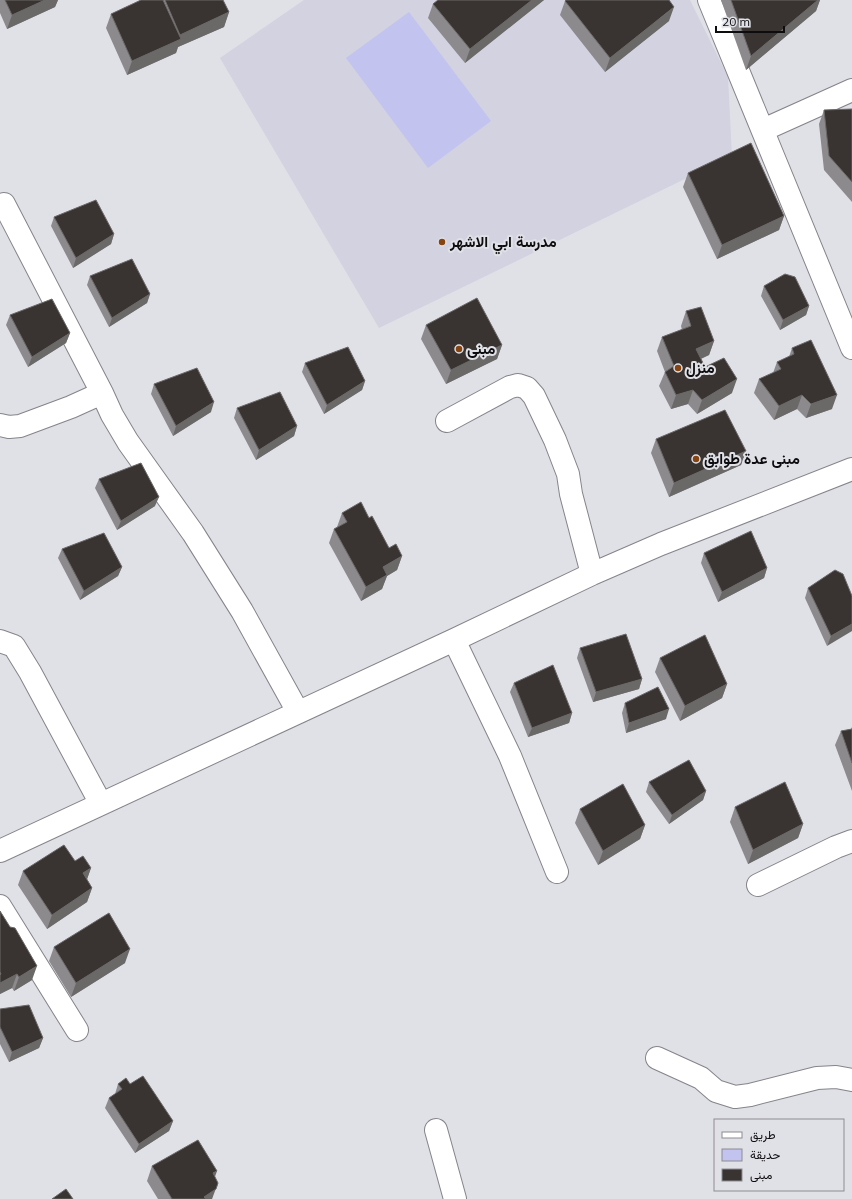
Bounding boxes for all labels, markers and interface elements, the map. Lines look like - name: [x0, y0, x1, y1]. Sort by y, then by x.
- scale bar: [716, 8, 784, 34]
- text: 20 m: [722, 14, 750, 29]
- place label: مدرسة ابي الاشهر: [449, 232, 557, 255]
- marker: مدرسة ابي الاشهر: [437, 237, 447, 247]
- place label: مبنى: [467, 339, 495, 358]
- marker: مبنى: [454, 344, 464, 354]
- place label: منزل: [686, 358, 715, 377]
- marker: منزل: [673, 363, 683, 373]
- place label: مبنى عدة طوابق: [704, 449, 800, 468]
- marker: مبنى عدة طوابق: [691, 454, 701, 464]
- legend: [714, 1119, 844, 1191]
- text: طريق: [750, 1127, 776, 1143]
- text: حديقة: [750, 1147, 780, 1162]
- text: مبنى: [750, 1167, 772, 1183]

